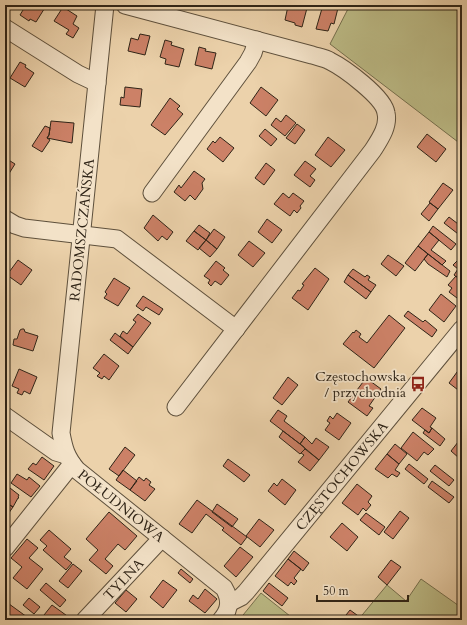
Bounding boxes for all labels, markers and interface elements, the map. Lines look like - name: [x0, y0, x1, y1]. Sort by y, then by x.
- street label: RADOMSZCZAŃSKA: [65, 158, 99, 302]
- place label: Częstochowska / przychodnia: [315, 367, 406, 402]
- bus stop icon: Częstochowska / przychodnia: [409, 375, 427, 393]
- street label: CZĘSTOCHOWSKA: [291, 417, 392, 534]
- street label: POŁUDNIOWA: [74, 465, 169, 546]
- street label: TYLNA: [99, 554, 148, 604]
- scale bar: [317, 577, 408, 603]
- text: 50 m: [323, 583, 350, 599]

